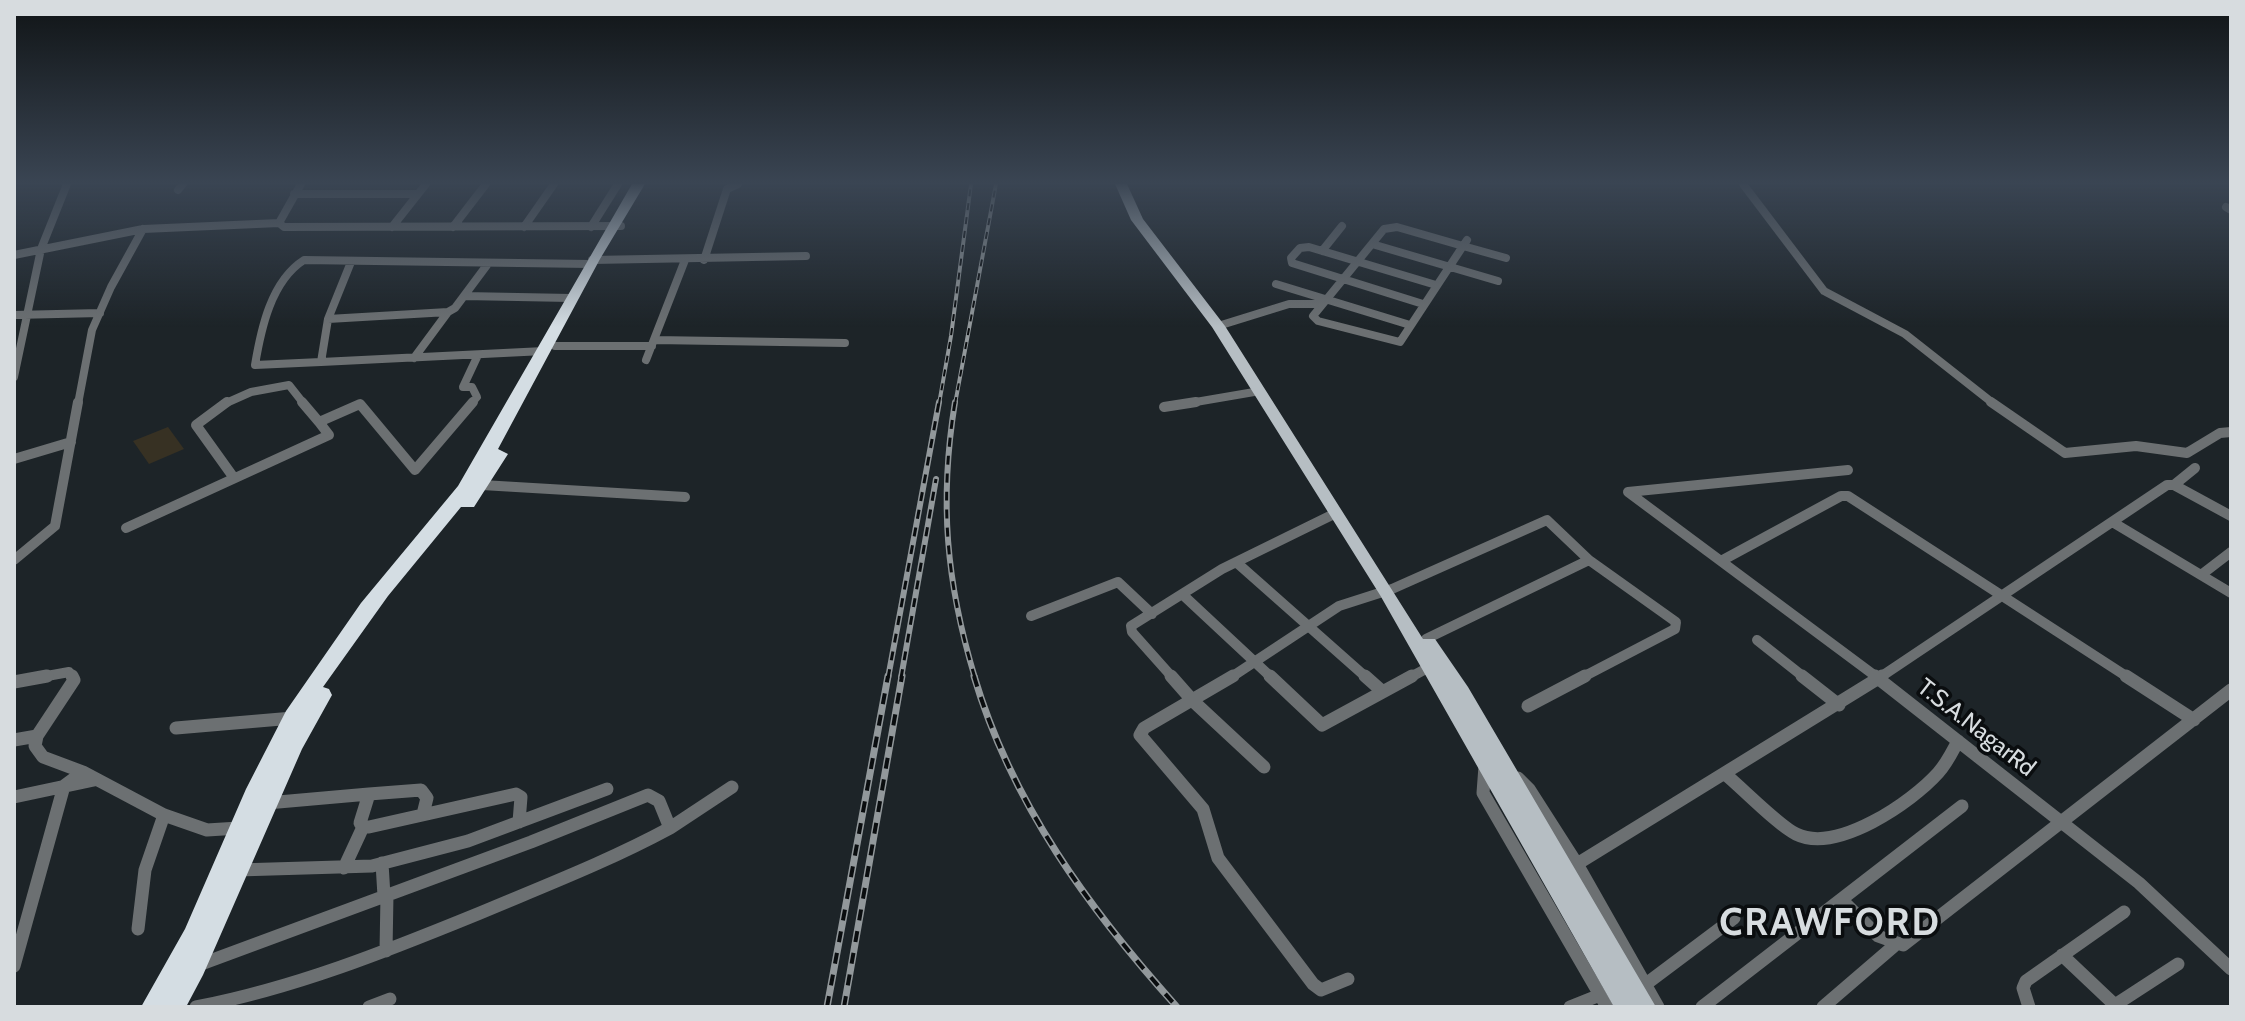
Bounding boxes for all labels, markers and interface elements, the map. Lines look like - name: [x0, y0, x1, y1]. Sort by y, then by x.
- street label: T.S.A.NagarRd: [1911, 673, 2041, 783]
- district label: CRAWFORD: [1719, 901, 1941, 947]

